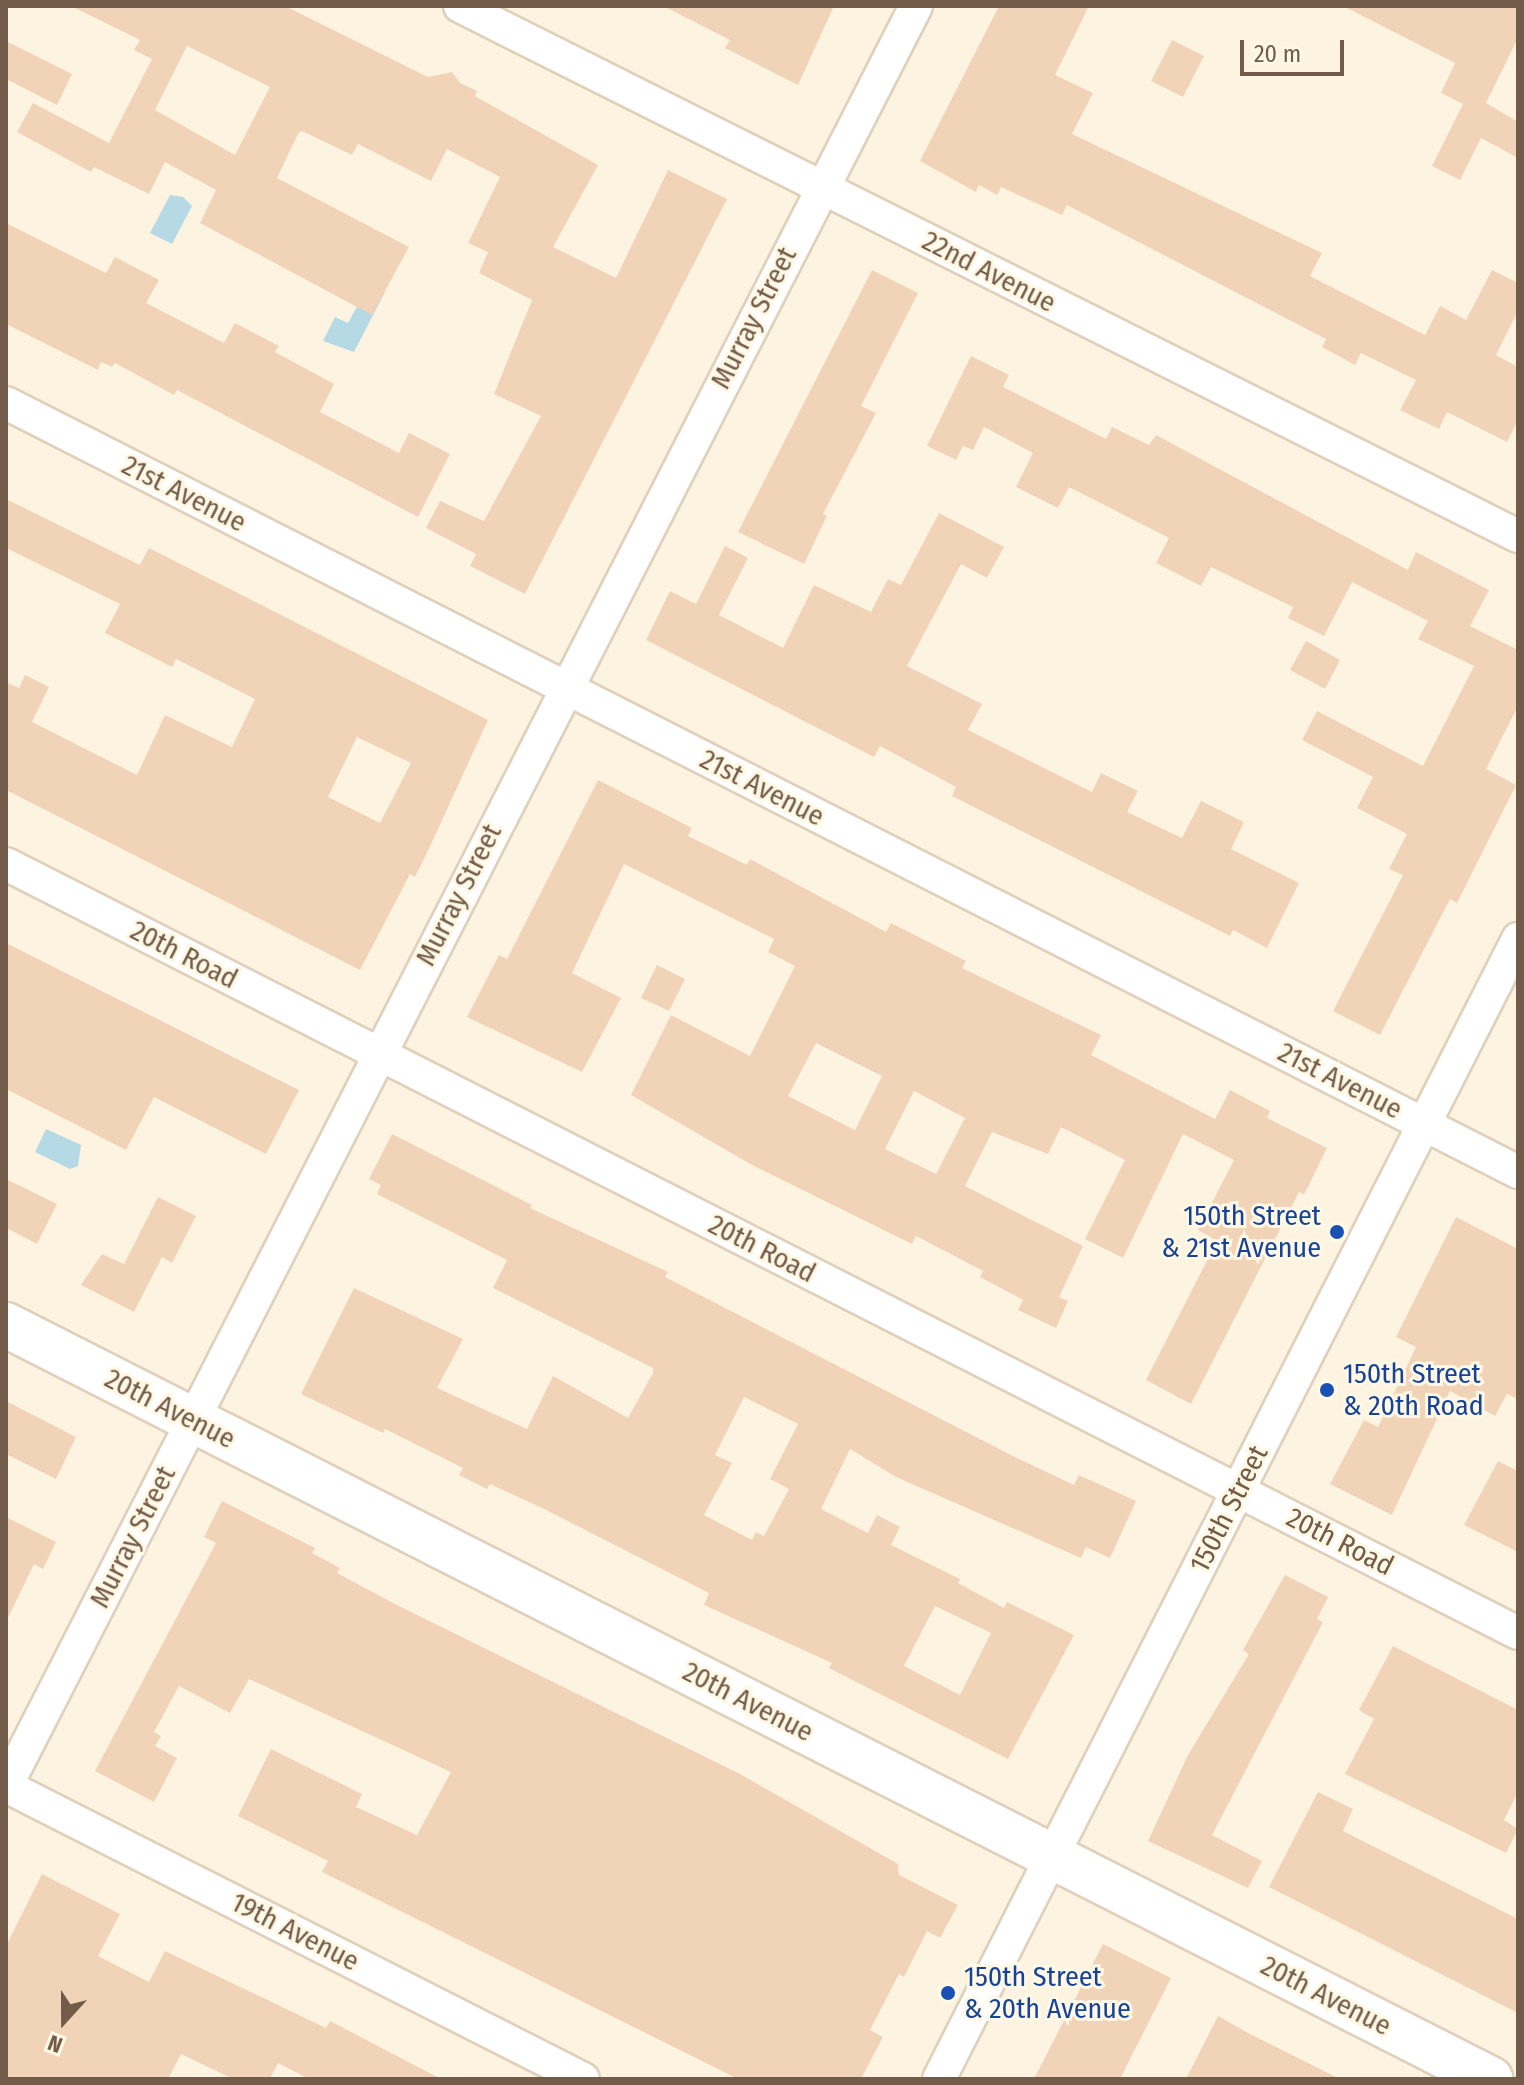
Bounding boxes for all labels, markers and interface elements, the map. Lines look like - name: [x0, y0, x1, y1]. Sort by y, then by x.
- scale bar: [1244, 24, 1348, 74]
- text: 20 m: [1254, 40, 1301, 68]
- street label: 22nd Avenue: [917, 224, 1061, 320]
- street label: Murray Street: [704, 242, 804, 394]
- street label: 21st Avenue: [116, 449, 252, 539]
- street label: 21st Avenue: [694, 743, 830, 833]
- street label: Murray Street: [409, 819, 509, 971]
- street label: 20th Road: [125, 914, 243, 996]
- street label: 21st Avenue: [1272, 1036, 1408, 1126]
- place label: 150th Street & 21st Avenue: [1161, 1199, 1321, 1265]
- street label: 20th Road: [703, 1208, 821, 1290]
- marker: 150th Street & 21st Avenue: [1328, 1223, 1346, 1241]
- place label: 150th Street & 20th Road: [1343, 1357, 1484, 1423]
- street label: 20th Avenue: [99, 1362, 241, 1456]
- marker: 150th Street & 20th Road: [1318, 1381, 1336, 1399]
- street label: 150th Street: [1183, 1440, 1275, 1578]
- street label: Murray Street: [83, 1461, 183, 1613]
- street label: 20th Road: [1281, 1501, 1399, 1583]
- street label: 20th Avenue: [677, 1655, 819, 1749]
- street label: 19th Avenue: [225, 1885, 365, 1979]
- street label: 20th Avenue: [1255, 1949, 1397, 2043]
- place label: 150th Street & 20th Avenue: [964, 1960, 1131, 2026]
- north arrow: [24, 1981, 104, 2061]
- marker: 150th Street & 20th Avenue: [939, 1984, 957, 2002]
- text: N: [44, 2029, 66, 2059]

